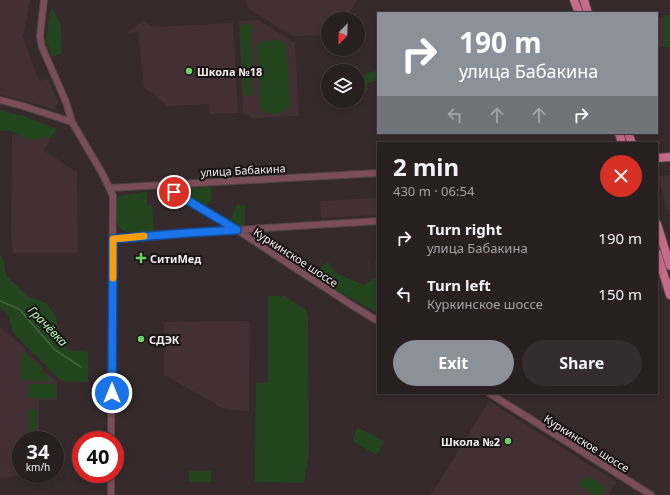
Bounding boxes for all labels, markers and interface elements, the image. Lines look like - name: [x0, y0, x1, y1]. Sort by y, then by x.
- north arrow: [321, 12, 365, 56]
- map controls: [321, 12, 365, 108]
- text: 190 m: [459, 23, 542, 61]
- icon: right: [393, 28, 445, 80]
- text: улица Бабакина: [459, 59, 598, 83]
- place label: Школа №18: [197, 64, 262, 79]
- button: layers: [321, 64, 365, 108]
- marker: Школа №18: [184, 66, 194, 76]
- icon: left: [444, 104, 466, 126]
- icon: ahead: [486, 104, 508, 126]
- icon: ahead: [528, 104, 550, 126]
- icon: right: [570, 104, 592, 126]
- text: 2 min: [393, 150, 459, 183]
- button: close: [600, 155, 642, 197]
- street label: улица Бабакина: [200, 160, 286, 180]
- pin: [157, 175, 191, 209]
- icon: arrive: [163, 181, 185, 203]
- text: 430 m · 06:54: [393, 182, 474, 200]
- text: Turn right: [427, 219, 502, 239]
- street label: Куркинское шоссе: [251, 224, 341, 290]
- icon: right: [393, 227, 415, 249]
- text: 190 m: [598, 228, 642, 248]
- text: улица Бабакина: [427, 239, 528, 257]
- place label: СитиМед: [150, 251, 201, 266]
- marker: СитиМед: [135, 252, 147, 264]
- text: Turn left: [427, 275, 491, 295]
- icon: left: [393, 283, 415, 305]
- text: 150 m: [598, 284, 642, 304]
- text: Куркинское шоссе: [427, 295, 543, 313]
- water label: Грачёвка: [24, 302, 72, 350]
- place label: СДЭК: [149, 332, 180, 347]
- marker: СДЭК: [136, 334, 146, 344]
- button: Exit: [393, 340, 514, 386]
- button: Share: [522, 340, 642, 386]
- position arrow: [91, 372, 133, 414]
- street label: Куркинское шоссе: [541, 411, 633, 475]
- speed limit sign: 40: [72, 431, 124, 483]
- place label: Школа №2: [441, 434, 500, 449]
- marker: Школа №2: [503, 436, 513, 446]
- text: 34: [27, 438, 49, 465]
- text: km/h: [26, 460, 50, 474]

